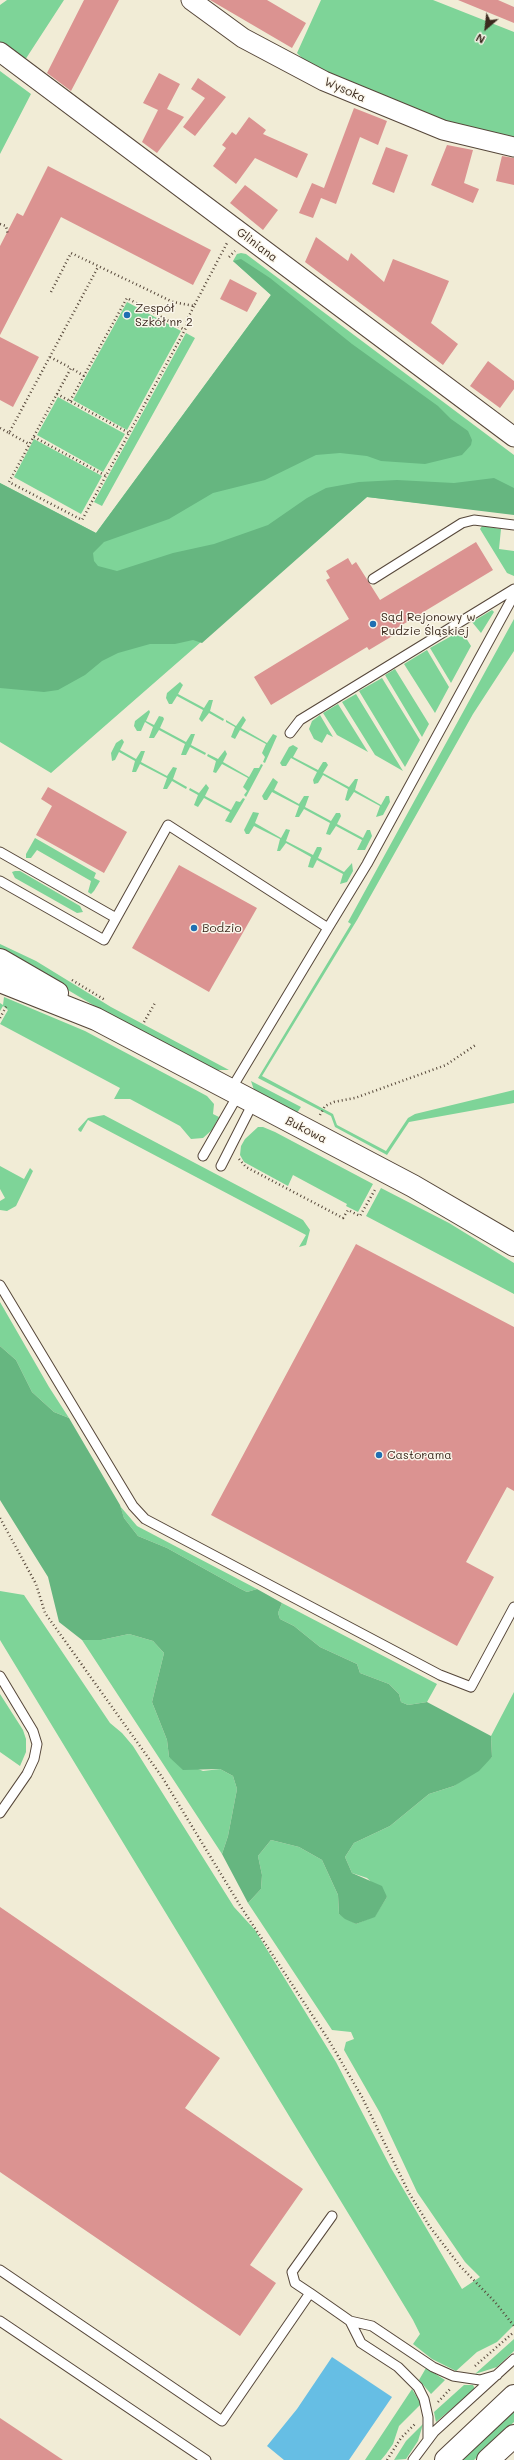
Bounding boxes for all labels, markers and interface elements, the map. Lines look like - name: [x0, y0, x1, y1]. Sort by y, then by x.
- north arrow: [466, 8, 506, 48]
- text: N: [473, 30, 487, 48]
- street label: Wysoka: [322, 75, 368, 105]
- street label: Gliniana: [234, 225, 280, 265]
- place label: Zespół Szkół nr 2: [135, 301, 193, 329]
- marker: Zespół Szkół nr 2: [122, 310, 132, 320]
- place label: Sąd Rejonowy w Rudzie Śląskiej: [381, 610, 475, 638]
- marker: Sąd Rejonowy w Rudzie Śląskiej: [368, 619, 378, 629]
- place label: Bodzio: [202, 921, 242, 935]
- marker: Bodzio: [189, 923, 199, 933]
- street label: Bukowa: [283, 1114, 329, 1146]
- place label: Castorama: [387, 1448, 452, 1462]
- marker: Castorama: [374, 1450, 384, 1460]

